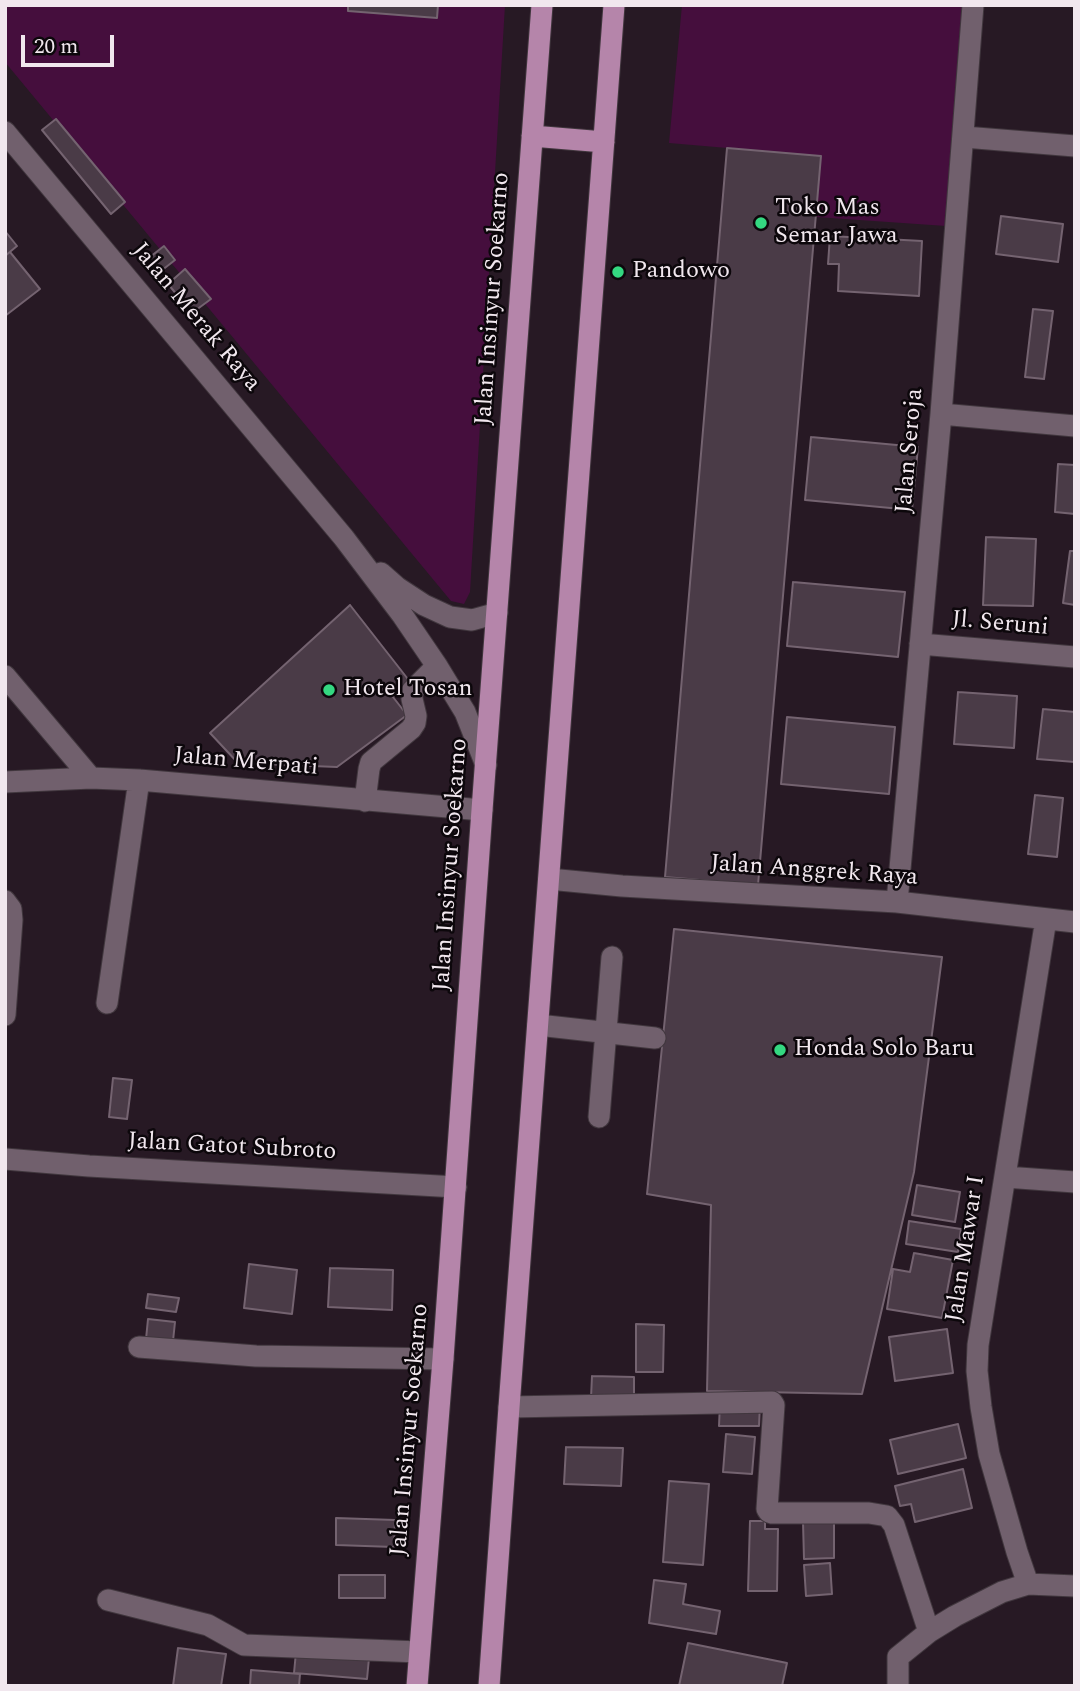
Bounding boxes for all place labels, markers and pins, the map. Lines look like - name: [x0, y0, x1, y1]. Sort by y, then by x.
- place label: Toko Mas Semar Jawa: [775, 195, 898, 251]
- marker: Toko Mas Semar Jawa: [753, 215, 769, 231]
- place label: Pandowo: [632, 258, 730, 286]
- marker: Pandowo: [610, 264, 626, 280]
- place label: Hotel Tosan: [343, 676, 473, 704]
- marker: Hotel Tosan: [321, 682, 337, 698]
- place label: Honda Solo Baru: [794, 1036, 974, 1064]
- marker: Honda Solo Baru: [772, 1042, 788, 1058]

